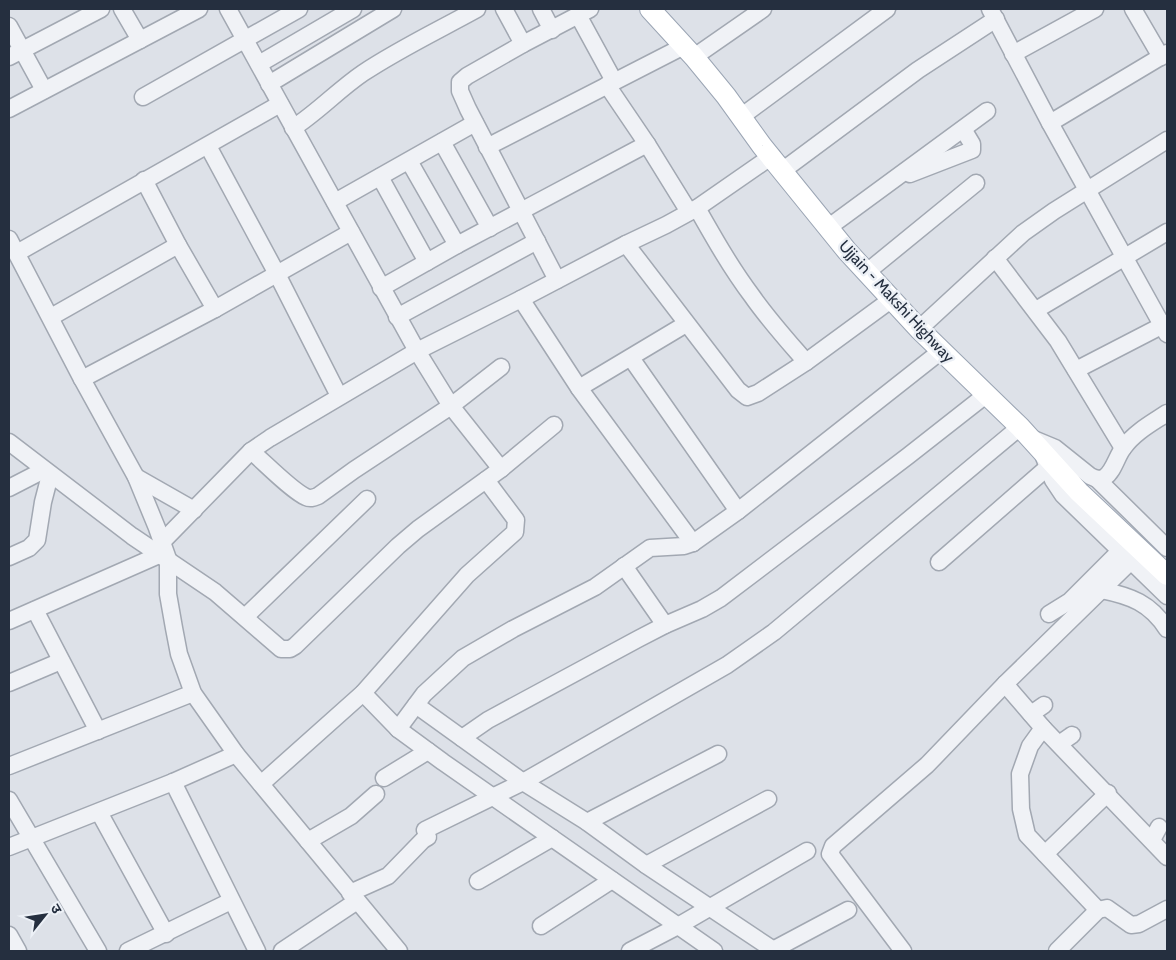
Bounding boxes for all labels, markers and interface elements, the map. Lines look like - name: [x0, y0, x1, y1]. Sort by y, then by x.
- street label: Ujjain - Makshi Highway: [835, 236, 958, 366]
- north arrow: [20, 890, 70, 940]
- text: उ: [46, 900, 67, 917]

